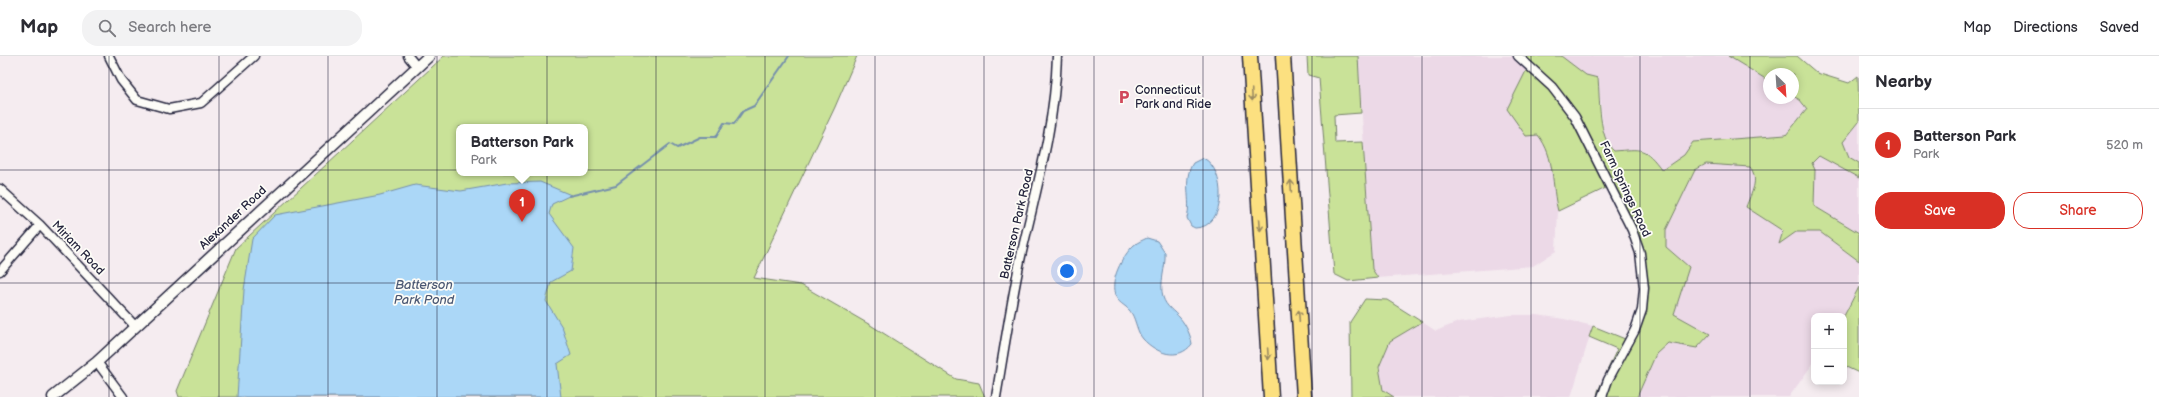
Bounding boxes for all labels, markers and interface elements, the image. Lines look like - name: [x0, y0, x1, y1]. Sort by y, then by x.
- search box: [82, 10, 362, 46]
- text: Map: [20, 16, 58, 39]
- icon: search: [96, 17, 118, 39]
- text: Search here: [128, 18, 211, 37]
- text: Map: [1963, 19, 1991, 36]
- text: Directions: [2013, 19, 2078, 36]
- text: Saved: [2100, 19, 2139, 36]
- north arrow: [1763, 68, 1799, 104]
- text: Nearby: [1875, 72, 1932, 92]
- place label: Connecticut Park and Ride: [1135, 83, 1211, 112]
- one-way arrow: [1248, 88, 1255, 101]
- parking icon: Connecticut Park and Ride: [1116, 89, 1132, 105]
- popup: [456, 124, 588, 176]
- text: Batterson Park: [1913, 127, 2016, 146]
- text: Batterson Park: [470, 133, 574, 152]
- text: 1: [1885, 137, 1891, 153]
- text: 520 m: [2106, 137, 2143, 153]
- street label: Farm Springs Road: [1596, 139, 1654, 239]
- text: Park: [1913, 146, 1939, 162]
- text: Park: [470, 152, 497, 168]
- street label: Batterson Park Road: [997, 167, 1037, 281]
- one-way arrow: [1287, 180, 1294, 193]
- street label: Alexander Road: [196, 183, 270, 253]
- pin: 1: [509, 189, 535, 222]
- button: Save: [1875, 192, 2005, 229]
- button: Share: [2013, 192, 2143, 229]
- street label: Miriam Road: [49, 218, 108, 278]
- one-way arrow: [1256, 218, 1263, 231]
- your location: [1057, 261, 1077, 281]
- water label: Batterson Park Pond: [394, 277, 455, 308]
- one-way arrow: [1296, 310, 1303, 323]
- map controls: [1811, 313, 1847, 385]
- button: +: [1811, 313, 1847, 349]
- one-way arrow: [1265, 347, 1272, 360]
- button: −: [1811, 349, 1847, 385]

